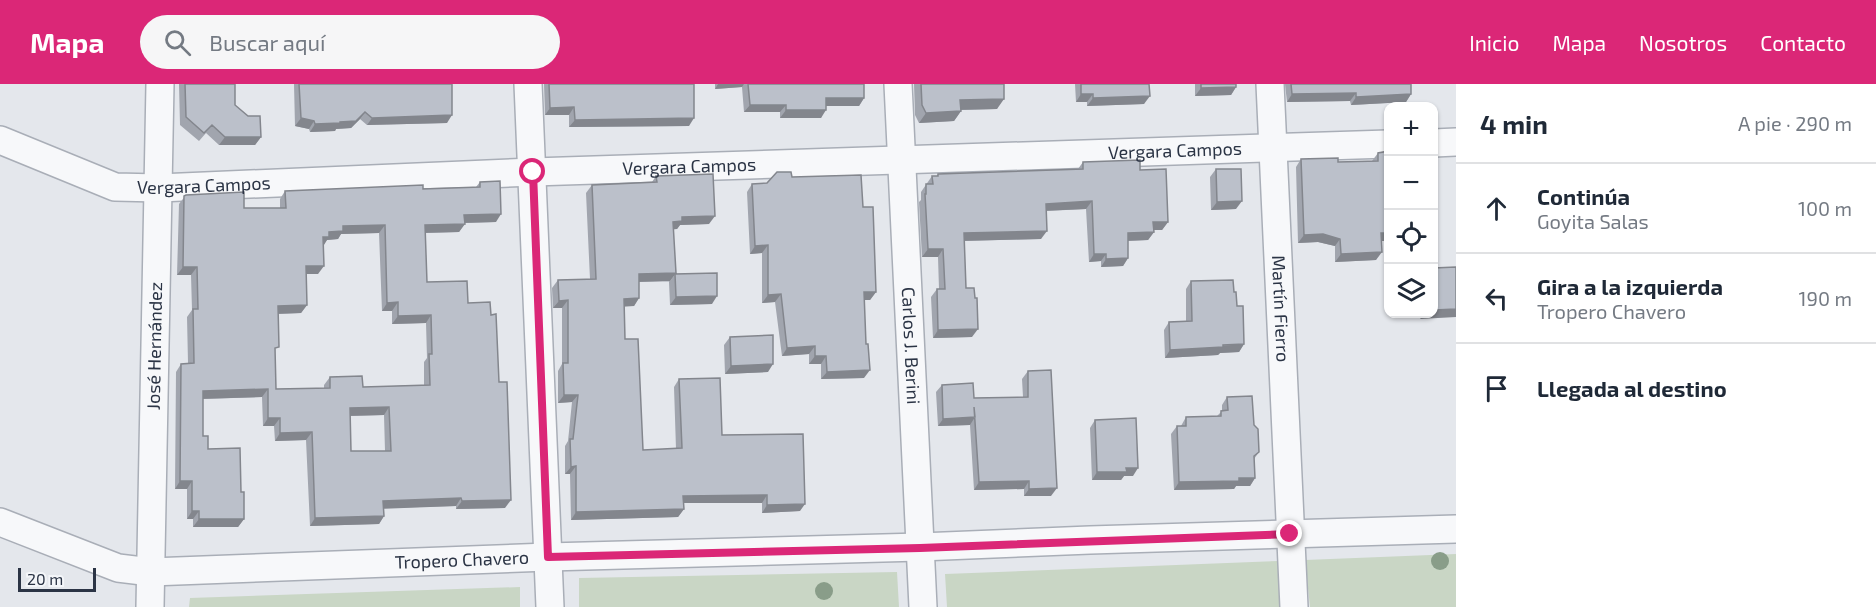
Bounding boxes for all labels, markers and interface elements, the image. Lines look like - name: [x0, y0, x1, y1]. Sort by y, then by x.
- search box: [140, 15, 560, 69]
- text: Mapa: [30, 25, 104, 59]
- icon: search: [161, 26, 194, 59]
- text: Buscar aquí: [209, 29, 325, 55]
- text: Inicio: [1469, 30, 1519, 55]
- text: Mapa: [1552, 30, 1606, 55]
- text: Nosotros: [1639, 30, 1727, 55]
- text: Contacto: [1760, 30, 1846, 55]
- map controls: [1384, 102, 1438, 318]
- button: +: [1384, 102, 1438, 156]
- text: 4 min: [1480, 108, 1548, 139]
- text: A pie · 290 m: [1738, 111, 1852, 135]
- street label: Vergara Campos: [1108, 137, 1242, 163]
- street label: Vergara Campos: [622, 153, 757, 179]
- button: −: [1384, 156, 1438, 210]
- route start: [519, 158, 545, 184]
- street label: Vergara Campos: [137, 171, 271, 198]
- text: Continúa: [1537, 183, 1630, 209]
- icon: ahead: [1480, 192, 1513, 225]
- text: 100 m: [1798, 196, 1852, 220]
- text: Goyita Salas: [1537, 209, 1649, 233]
- button: locate: [1384, 210, 1438, 264]
- street label: Martín Fierro: [1268, 255, 1295, 363]
- button: layers: [1384, 264, 1438, 318]
- text: Gira a la izquierda: [1537, 273, 1723, 299]
- street label: José Hernández: [142, 282, 166, 410]
- icon: left: [1480, 282, 1513, 315]
- street label: Carlos J. Berini: [898, 286, 925, 405]
- text: 190 m: [1799, 286, 1852, 310]
- text: Tropero Chavero: [1537, 299, 1686, 323]
- icon: arrive: [1480, 372, 1513, 405]
- text: Llegada al destino: [1537, 375, 1727, 401]
- route end: [1276, 520, 1302, 546]
- street label: Tropero Chavero: [394, 546, 529, 573]
- scale bar: [18, 565, 96, 592]
- text: 20 m: [27, 569, 63, 588]

